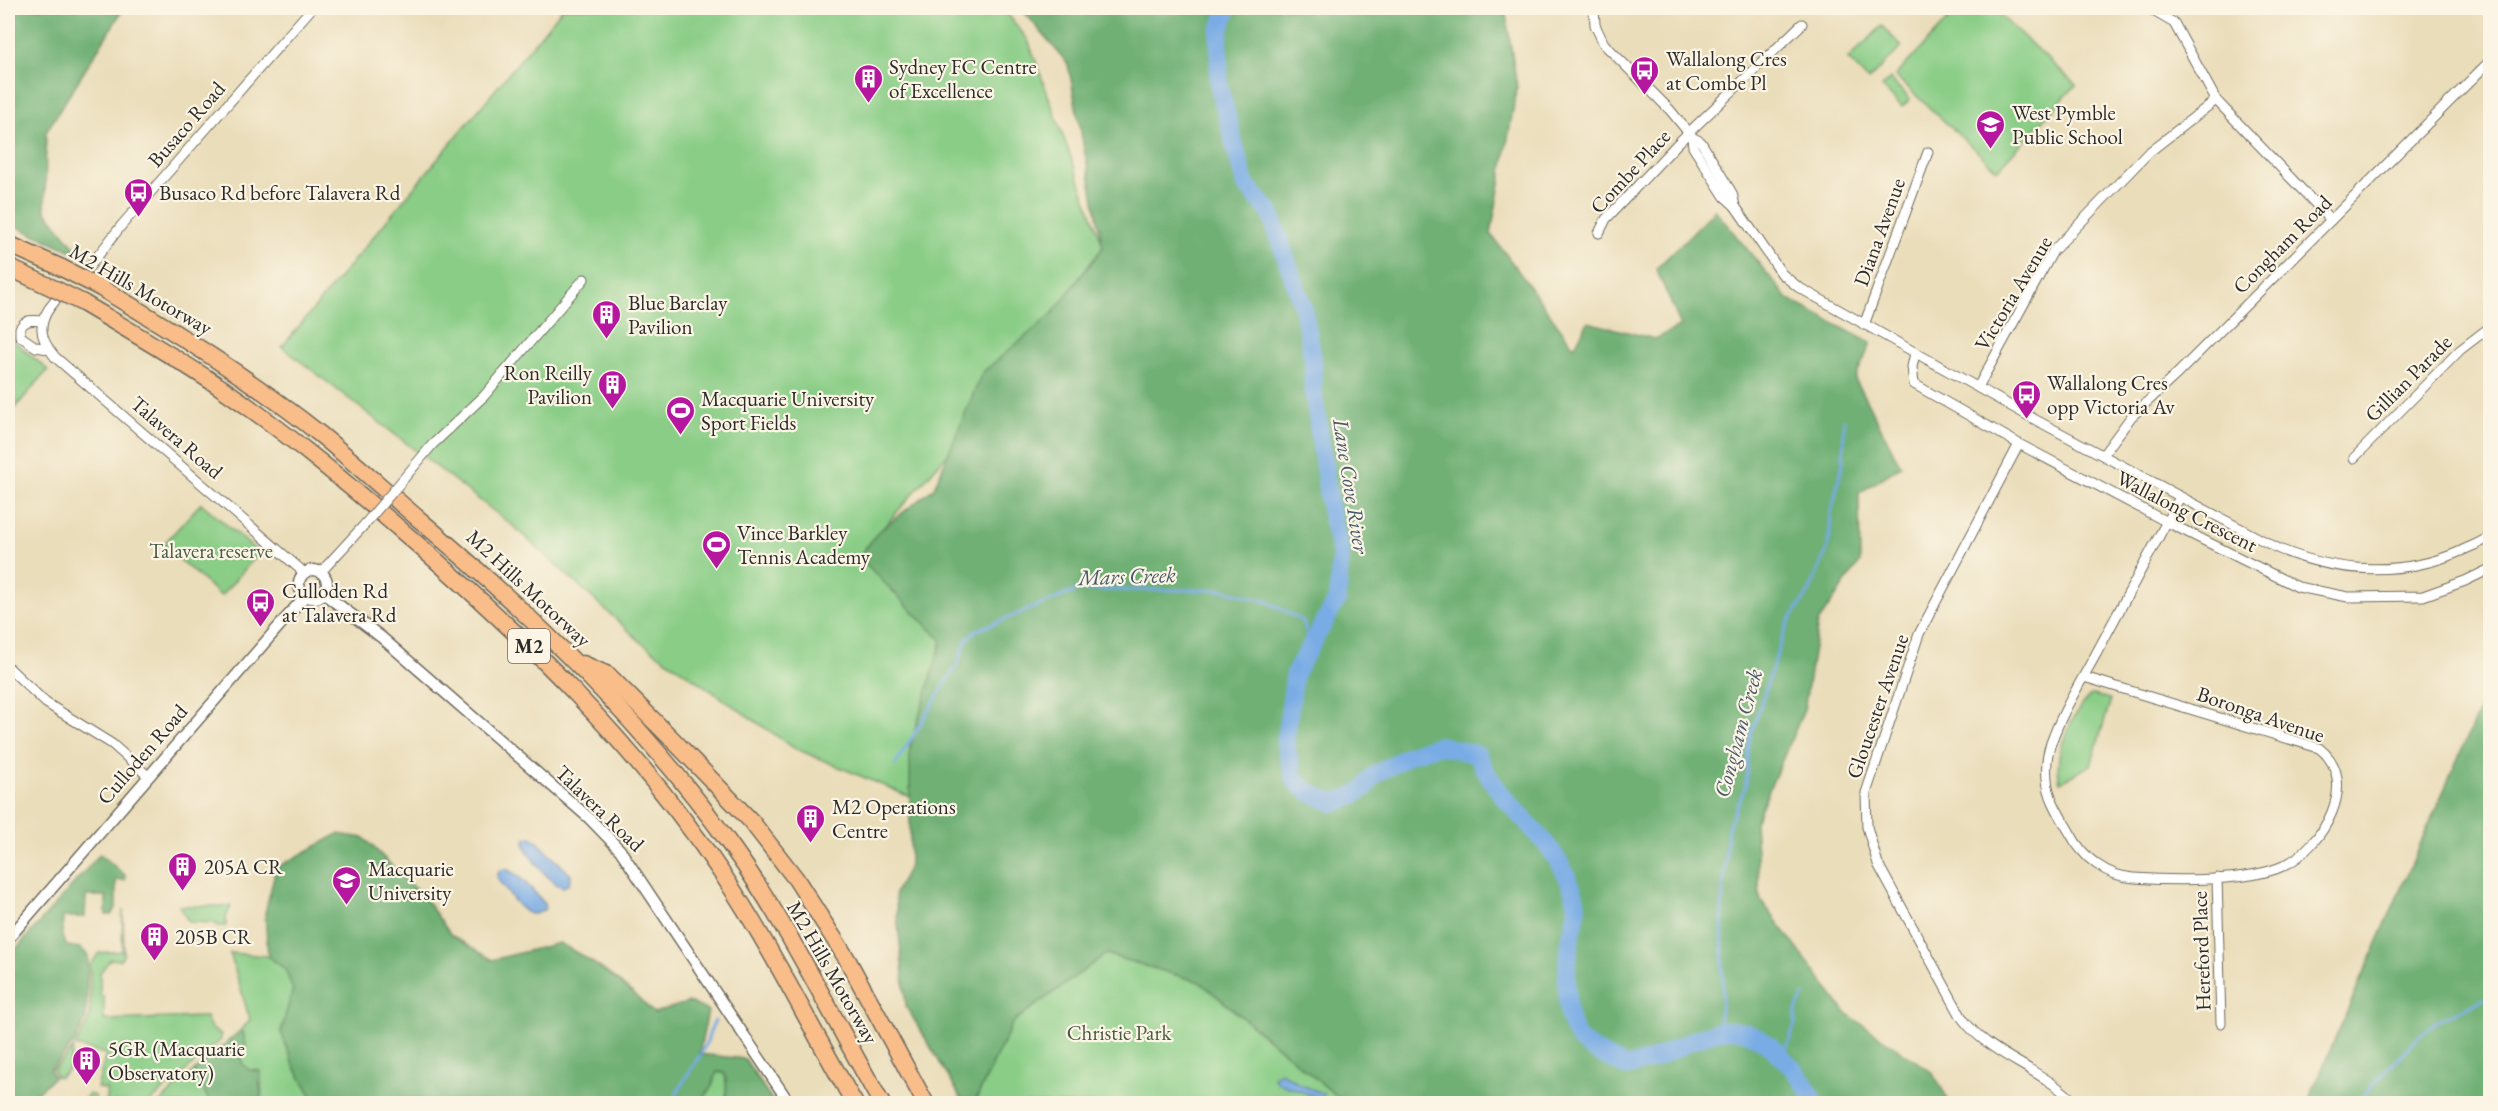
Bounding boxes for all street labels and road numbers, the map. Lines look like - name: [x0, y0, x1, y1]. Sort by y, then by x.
- street label: Busaco Road: [141, 75, 231, 173]
- street label: Combe Place: [1584, 123, 1676, 219]
- street label: Diana Avenue: [1847, 174, 1911, 290]
- street label: Congham Road: [2227, 189, 2337, 299]
- street label: Victoria Avenue: [1968, 231, 2058, 355]
- street label: M2 Hills Motorway: [65, 237, 218, 341]
- street label: Gillian Parade: [2359, 329, 2457, 427]
- street label: Talavera Road: [125, 390, 229, 485]
- street label: Wallalong Crescent: [2112, 464, 2262, 558]
- street label: M2 Hills Motorway: [462, 524, 596, 652]
- road number: M2: [508, 629, 550, 663]
- street label: Gloucester Avenue: [1840, 630, 1914, 782]
- street label: Boronga Avenue: [2194, 680, 2328, 748]
- street label: Culloden Road: [91, 698, 193, 810]
- street label: Talavera Road: [550, 759, 651, 857]
- street label: Hereford Place: [2185, 891, 2217, 1011]
- street label: M2 Hills Motorway: [781, 896, 885, 1049]

